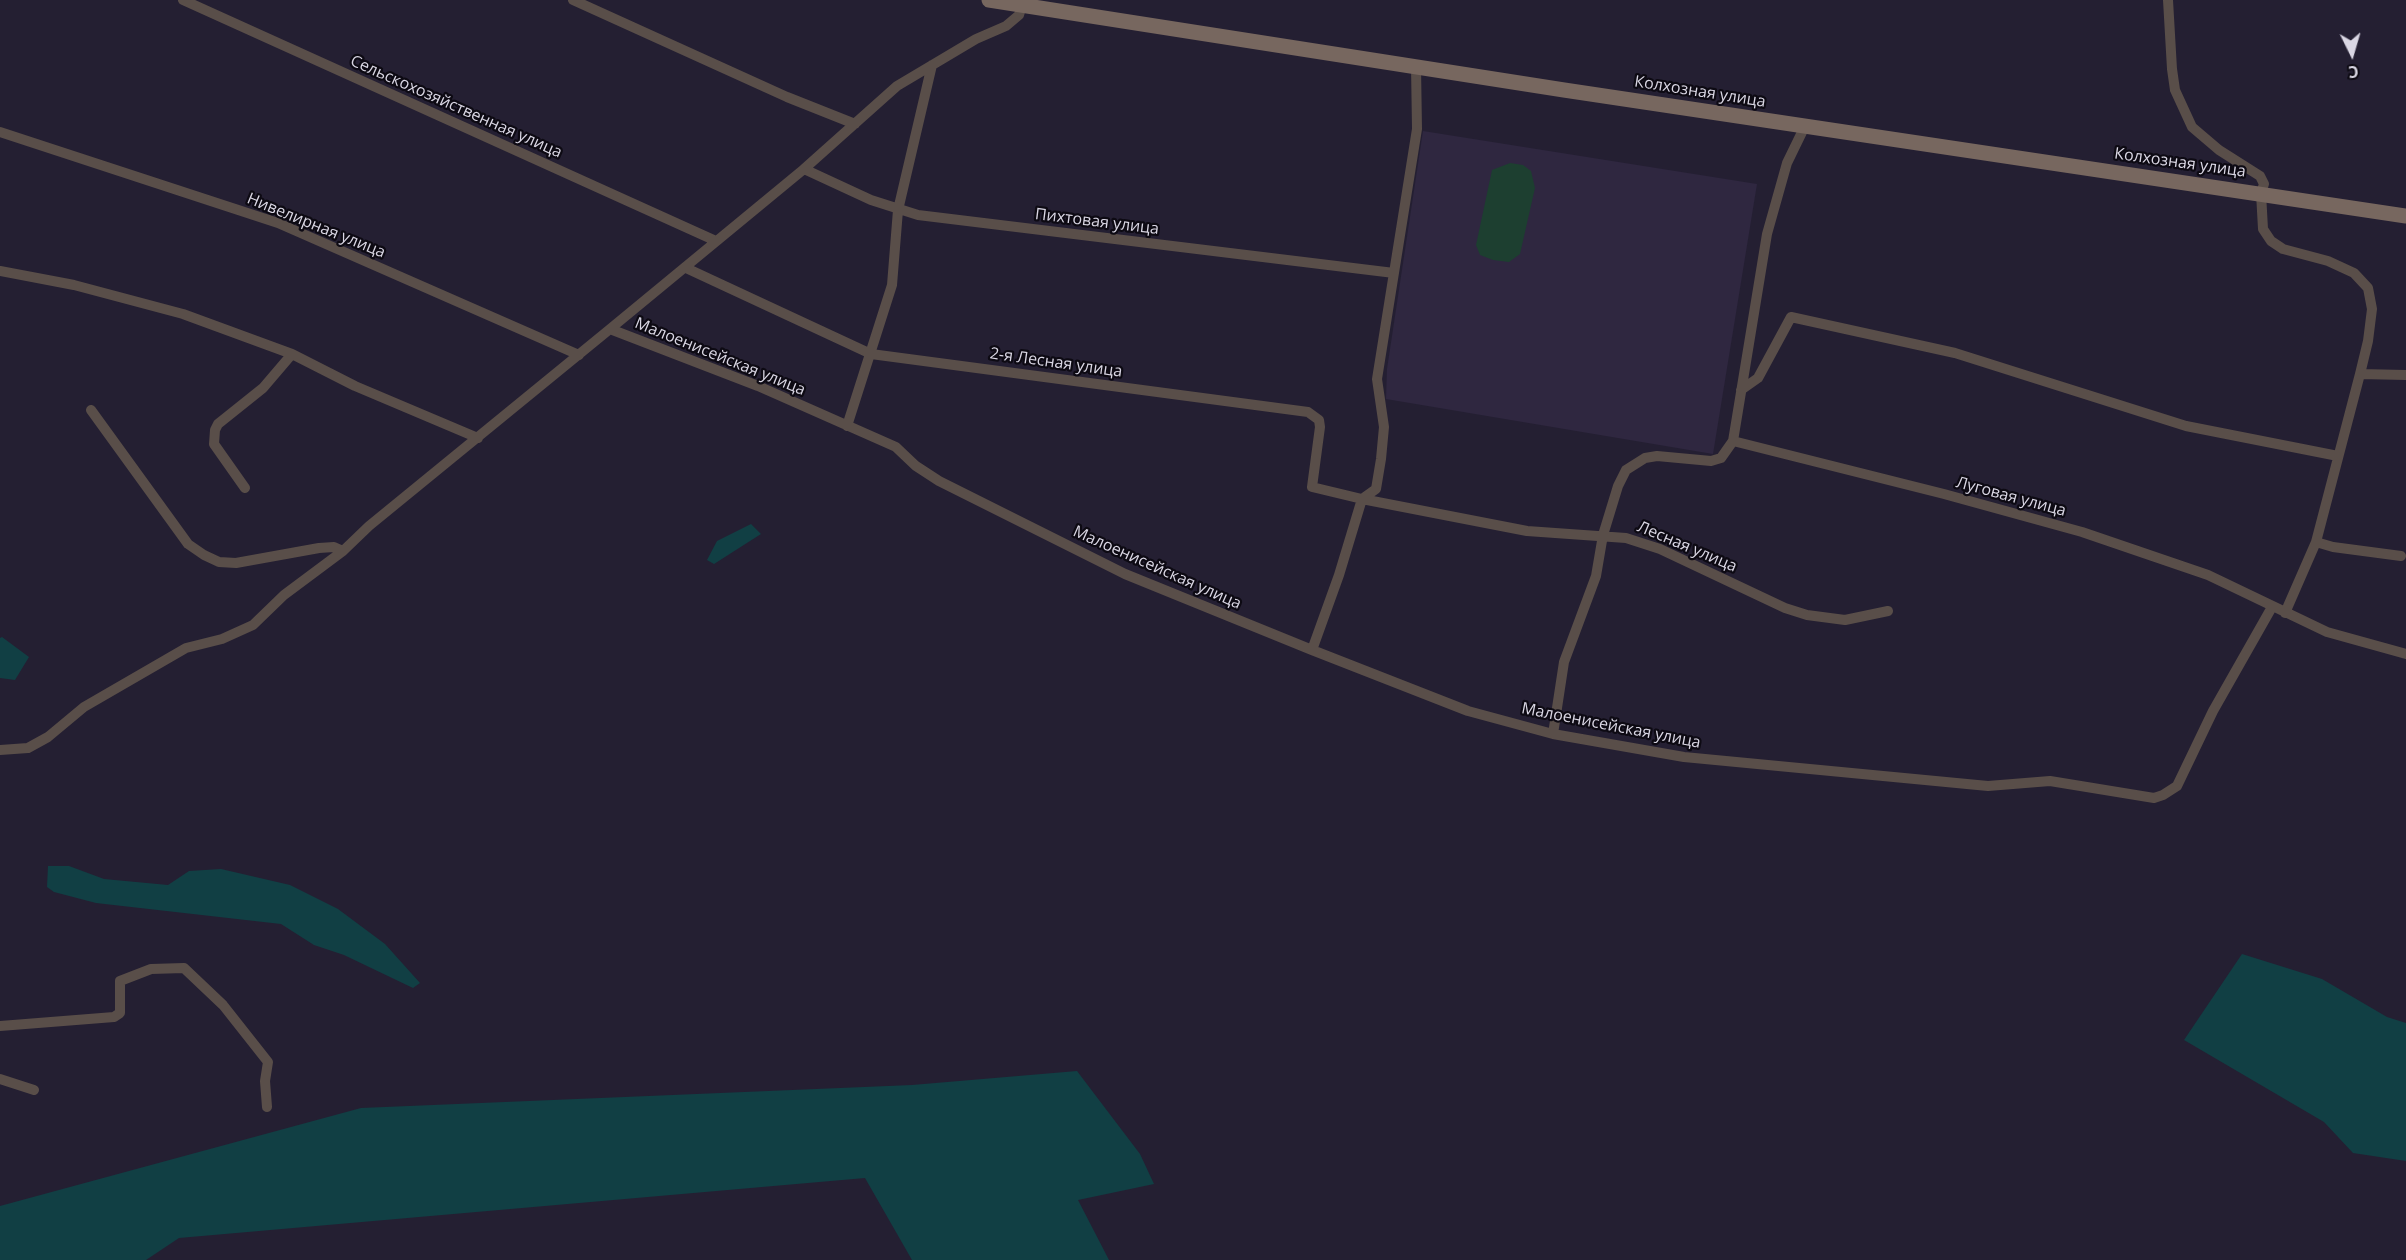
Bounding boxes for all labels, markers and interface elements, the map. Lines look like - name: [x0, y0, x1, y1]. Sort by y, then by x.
- north arrow: [2322, 24, 2382, 84]
- street label: Сельскохозяйственная улица: [347, 52, 565, 162]
- text: С: [2348, 61, 2360, 83]
- street label: Колхозная улица: [1633, 72, 1767, 112]
- street label: Колхозная улица: [2113, 144, 2247, 182]
- street label: Нивелирная улица: [244, 189, 388, 263]
- street label: Пихтовая улица: [1034, 205, 1160, 239]
- street label: Малоенисейская улица: [632, 314, 808, 400]
- street label: 2-я Лесная улица: [989, 344, 1123, 382]
- street label: Луговая улица: [1954, 473, 2068, 521]
- street label: Лесная улица: [1634, 517, 1740, 577]
- street label: Малоенисейская улица: [1070, 522, 1244, 614]
- street label: Малоенисейская улица: [1520, 699, 1702, 753]

